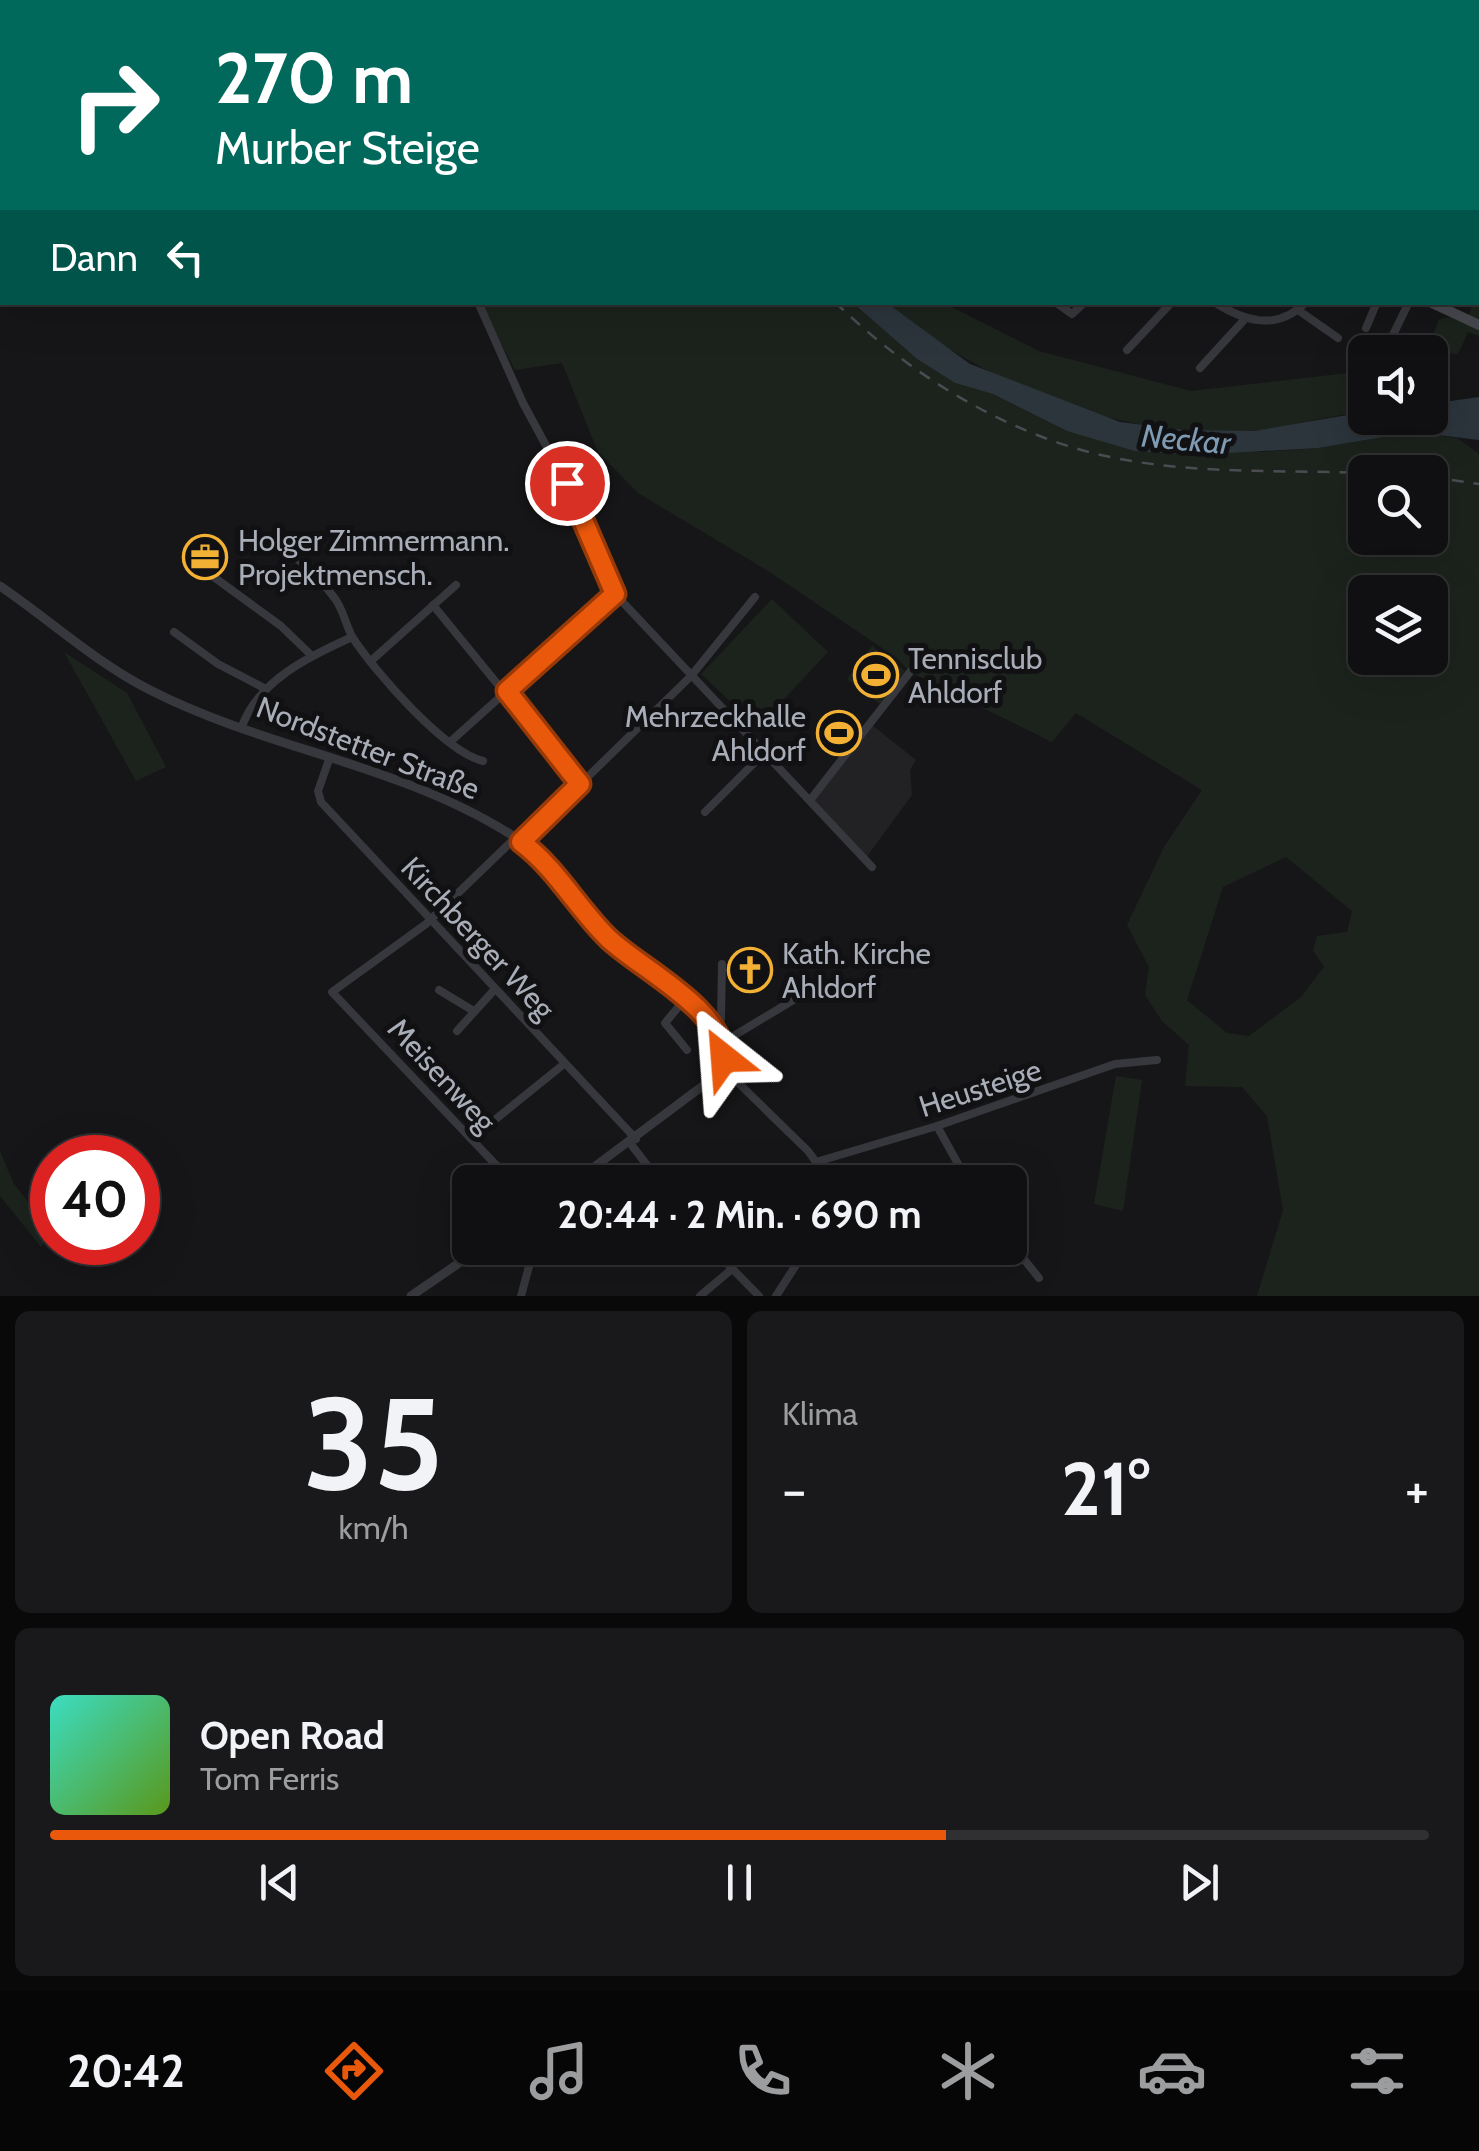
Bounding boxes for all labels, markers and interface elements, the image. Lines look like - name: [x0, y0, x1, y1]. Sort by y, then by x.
- text: 270 m: [215, 35, 413, 121]
- icon: right: [50, 40, 180, 170]
- text: Murber Steige: [215, 121, 480, 175]
- icon: left: [158, 230, 213, 285]
- text: Dann: [50, 234, 138, 281]
- map controls: [1348, 335, 1448, 675]
- button: sound: [1348, 335, 1448, 435]
- water label: Neckar: [1140, 416, 1233, 462]
- pin: [525, 441, 610, 526]
- button: search: [1348, 455, 1448, 555]
- icon: arrive: [540, 456, 595, 511]
- place label: Holger Zimmermann. Projektmensch.: [238, 522, 509, 593]
- office icon: Holger Zimmermann. Projektmensch.: [182, 534, 228, 580]
- button: layers: [1348, 575, 1448, 675]
- place label: Tennisclub Ahldorf: [908, 640, 1042, 711]
- sports icon: Tennisclub Ahldorf: [853, 652, 899, 698]
- street label: Nordstetter Straße: [251, 688, 485, 808]
- place label: Mehrzeckhalle Ahldorf: [625, 698, 806, 769]
- sports icon: Mehrzeckhalle Ahldorf: [816, 710, 862, 756]
- street label: Kirchberger Weg: [393, 849, 563, 1028]
- place label: Kath. Kirche Ahldorf: [782, 935, 931, 1006]
- church icon: Kath. Kirche Ahldorf: [727, 947, 773, 993]
- position arrow: [672, 1006, 776, 1110]
- street label: Meisenweg: [380, 1010, 505, 1140]
- street label: Heusteige: [914, 1051, 1046, 1125]
- speed limit sign: 40: [30, 1135, 160, 1265]
- text: 20:44 · 2 Min. · 690 m: [558, 1191, 921, 1238]
- text: 35: [304, 1364, 443, 1522]
- text: Klima: [782, 1394, 858, 1433]
- text: 21°: [1061, 1443, 1150, 1534]
- text: −: [782, 1456, 806, 1523]
- text: +: [1405, 1456, 1429, 1523]
- text: km/h: [338, 1508, 409, 1547]
- text: Open Road: [200, 1712, 385, 1759]
- text: Tom Ferris: [200, 1759, 339, 1798]
- icon: previous: [252, 1855, 307, 1910]
- icon: pause: [712, 1855, 767, 1910]
- icon: next: [1172, 1855, 1227, 1910]
- icon: directions: [319, 2036, 389, 2106]
- icon: music: [524, 2036, 594, 2106]
- icon: phone: [728, 2036, 798, 2106]
- icon: climate: [933, 2036, 1003, 2106]
- icon: car: [1137, 2036, 1207, 2106]
- icon: filters: [1342, 2036, 1412, 2106]
- text: 20:42: [67, 2044, 185, 2098]

